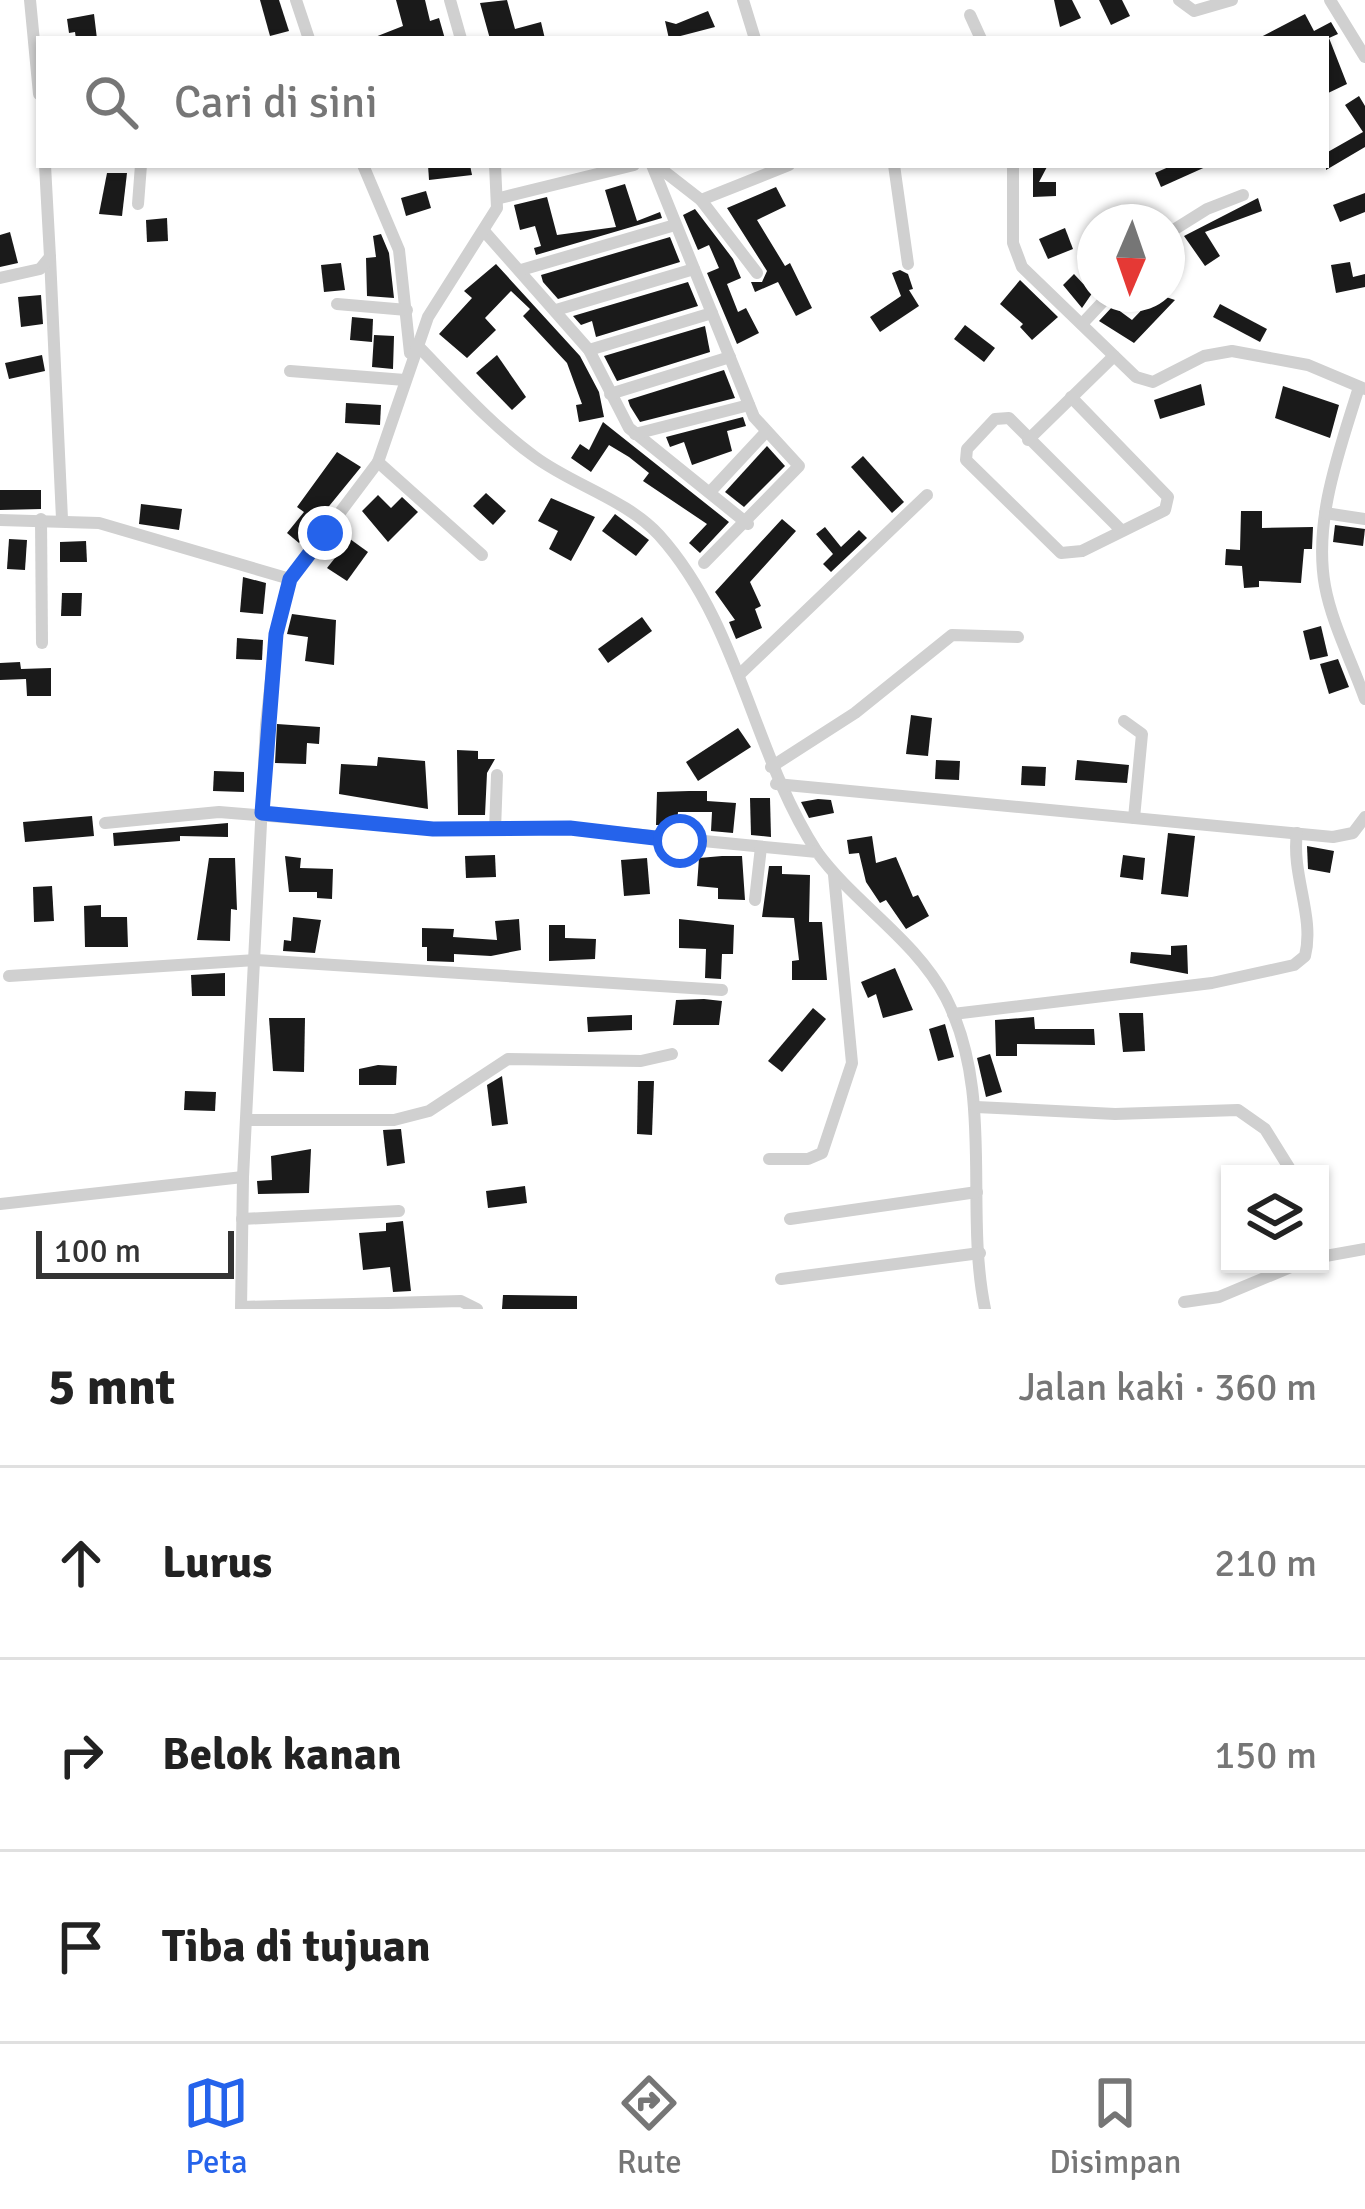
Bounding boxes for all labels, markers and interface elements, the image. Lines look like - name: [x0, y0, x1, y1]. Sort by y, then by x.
- search box: [36, 36, 1329, 168]
- icon: search: [78, 69, 144, 135]
- text: Cari di sini: [174, 75, 378, 130]
- north arrow: [1077, 204, 1185, 312]
- route end: [298, 506, 352, 560]
- route start: [653, 814, 707, 868]
- map controls: [1221, 1165, 1329, 1273]
- button: layers: [1221, 1165, 1329, 1273]
- scale bar: [36, 1225, 234, 1278]
- text: 100 m: [54, 1231, 141, 1272]
- text: 5 mnt: [48, 1356, 175, 1419]
- text: Jalan kaki · 360 m: [1019, 1363, 1317, 1411]
- icon: ahead: [48, 1530, 114, 1596]
- text: Lurus: [162, 1535, 272, 1590]
- text: 210 m: [1214, 1539, 1317, 1587]
- icon: right: [48, 1722, 114, 1788]
- text: Belok kanan: [162, 1727, 402, 1782]
- text: 150 m: [1214, 1731, 1317, 1779]
- icon: arrive: [48, 1914, 114, 1980]
- text: Tiba di tujuan: [162, 1919, 431, 1974]
- tab: Peta: [183, 2070, 249, 2183]
- tab: Rute: [616, 2070, 682, 2183]
- tab: Disimpan: [1049, 2070, 1182, 2183]

